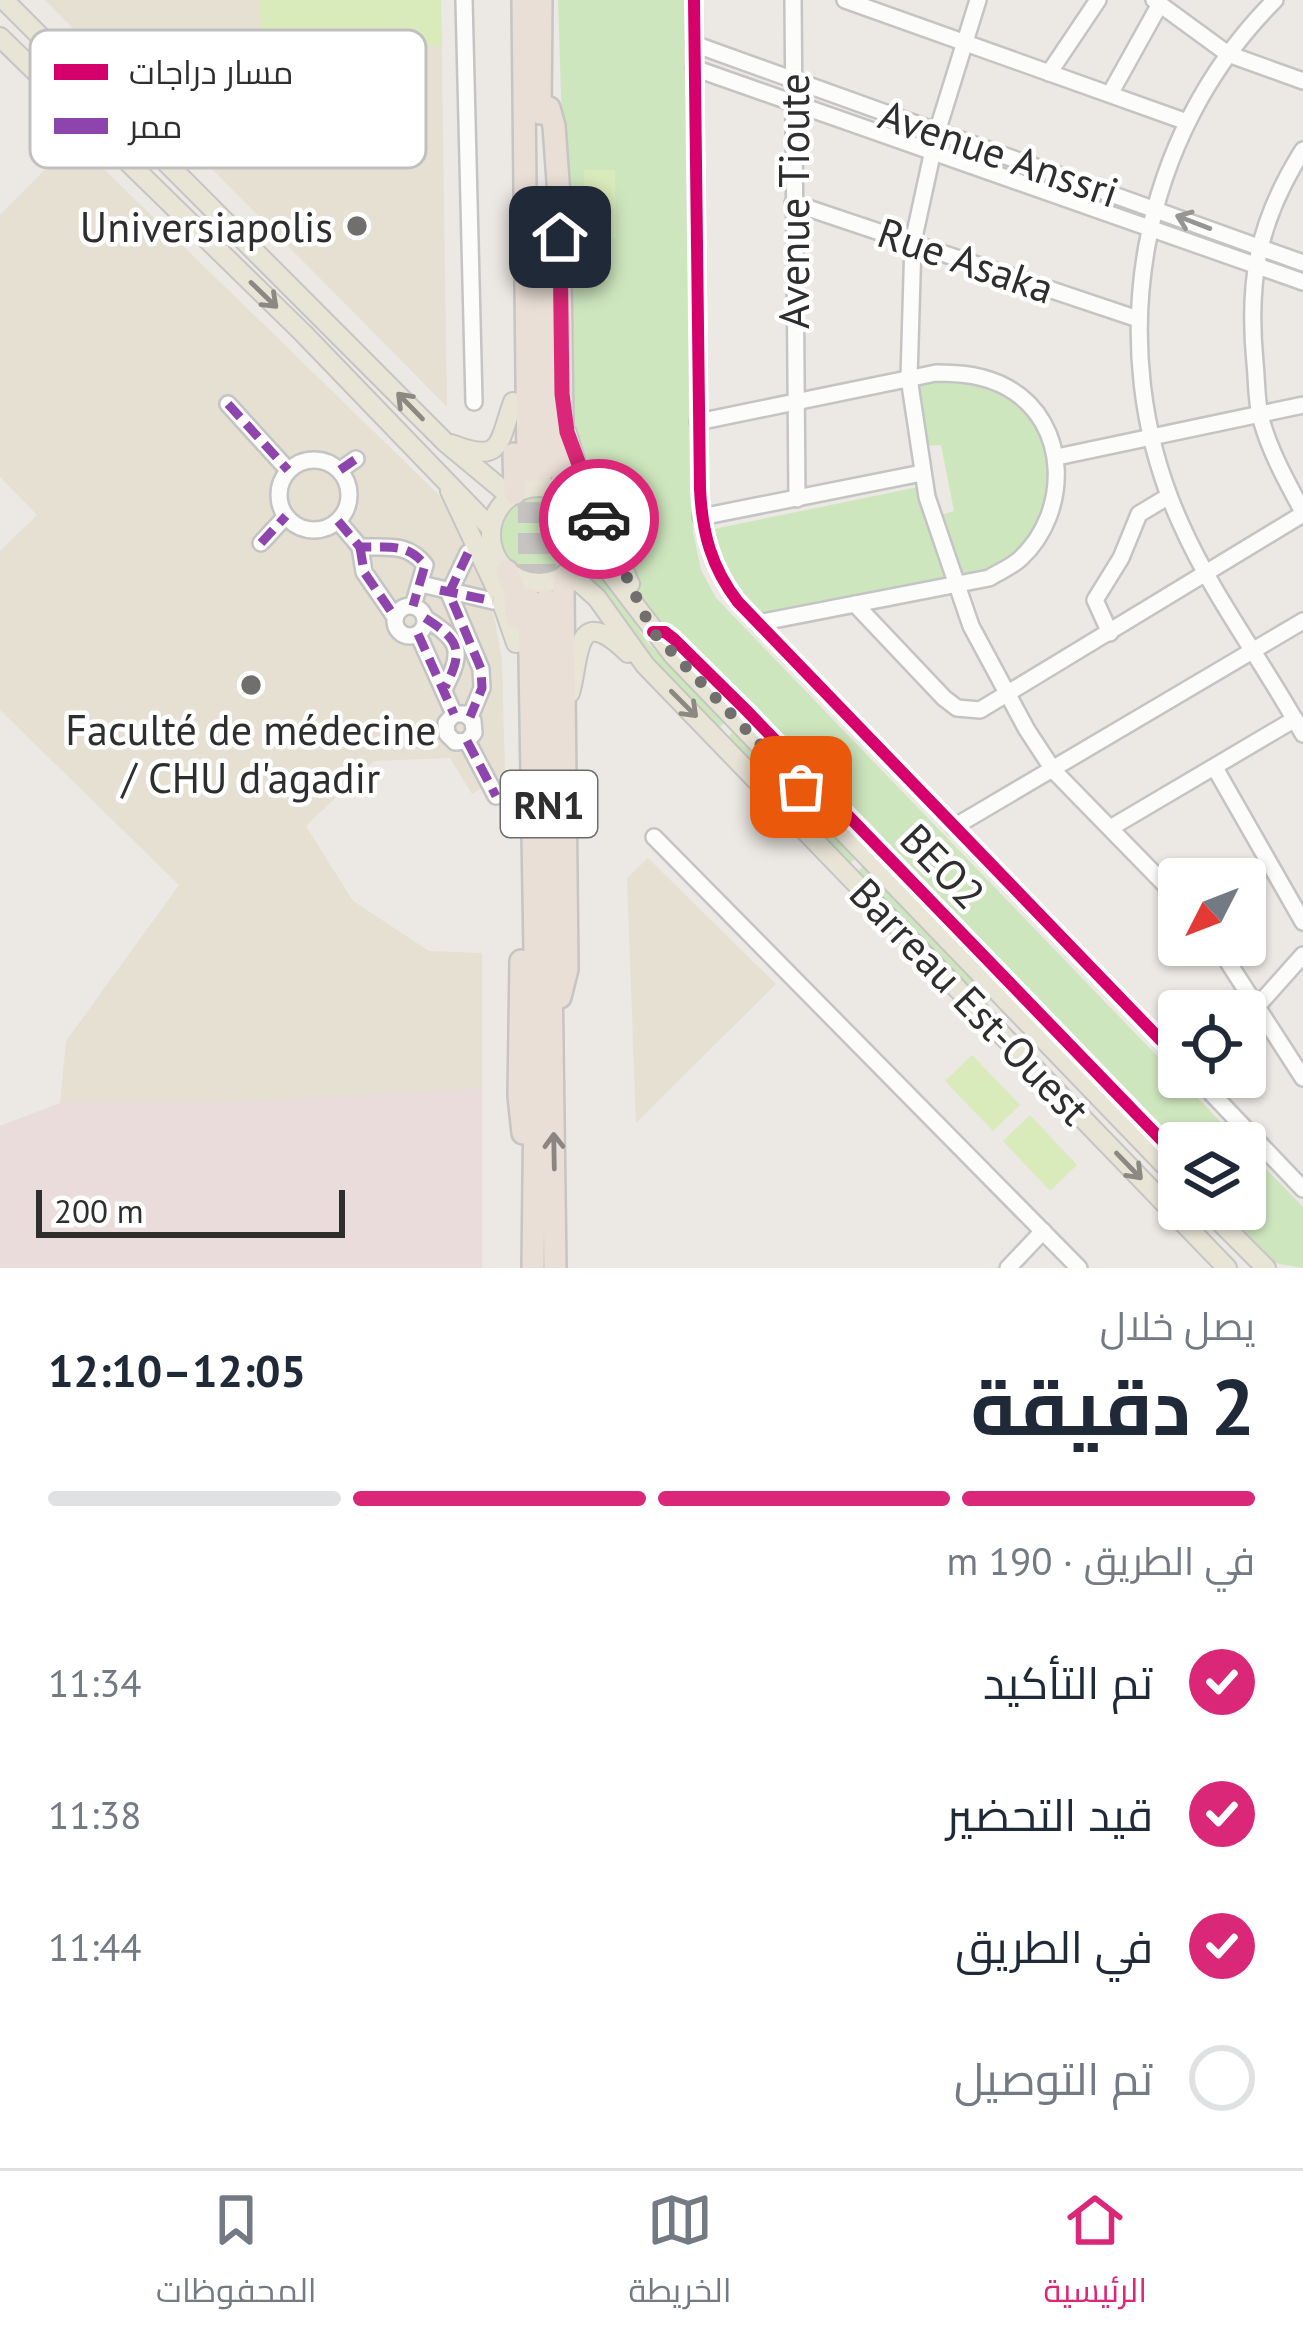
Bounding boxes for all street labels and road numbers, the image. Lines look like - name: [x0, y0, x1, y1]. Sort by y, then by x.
- street label: Avenue Tioute: [766, 73, 821, 329]
- street label: Avenue Anssri: [872, 86, 1126, 220]
- street label: Rue Asaka: [871, 204, 1061, 316]
- road number: RN1: [501, 771, 597, 837]
- street label: BEO2: [889, 811, 997, 921]
- street label: Barreau Est-Ouest: [838, 866, 1102, 1136]

